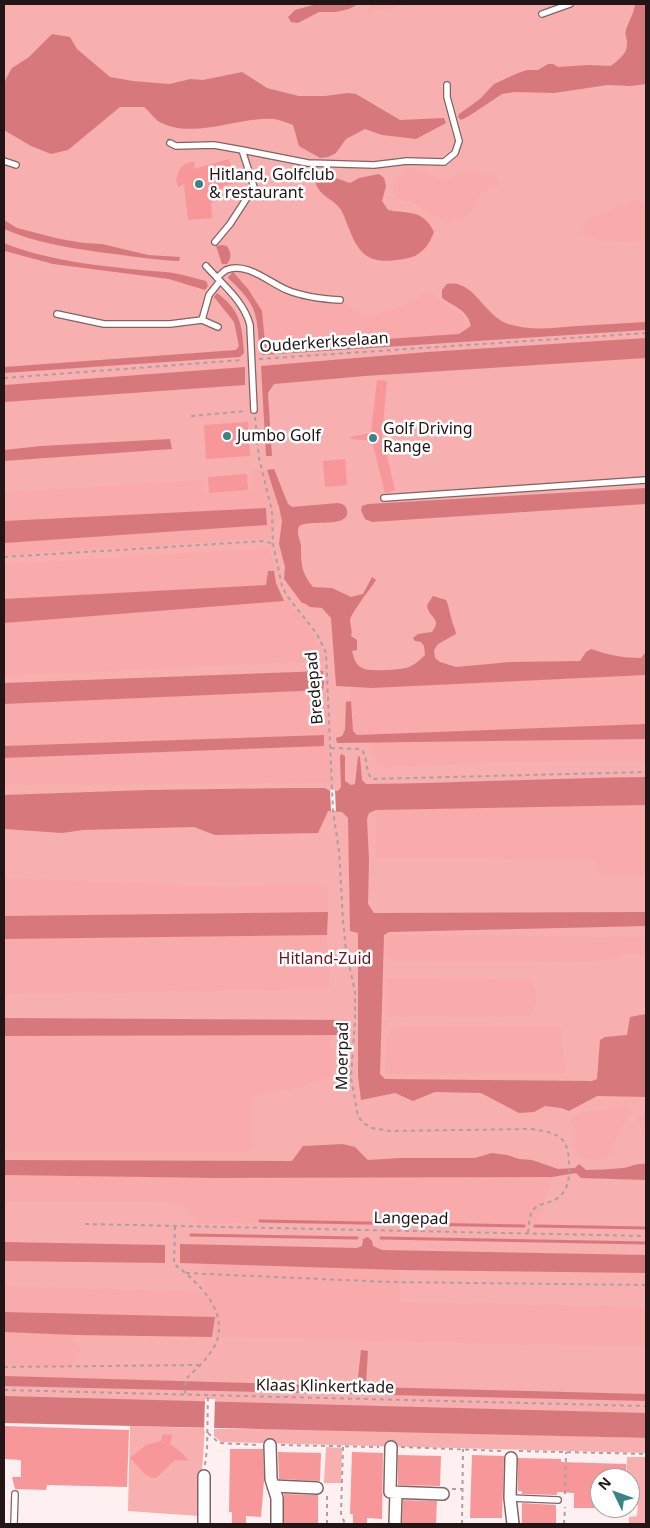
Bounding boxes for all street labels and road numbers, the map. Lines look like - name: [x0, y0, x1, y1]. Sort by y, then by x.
- street label: Ouderkerkselaan: [259, 329, 389, 357]
- street label: Bredepad: [302, 651, 328, 725]
- street label: Moerpad: [333, 1022, 353, 1090]
- street label: Langepad: [373, 1209, 449, 1229]
- street label: Klaas Klinkertkade: [256, 1376, 394, 1398]

